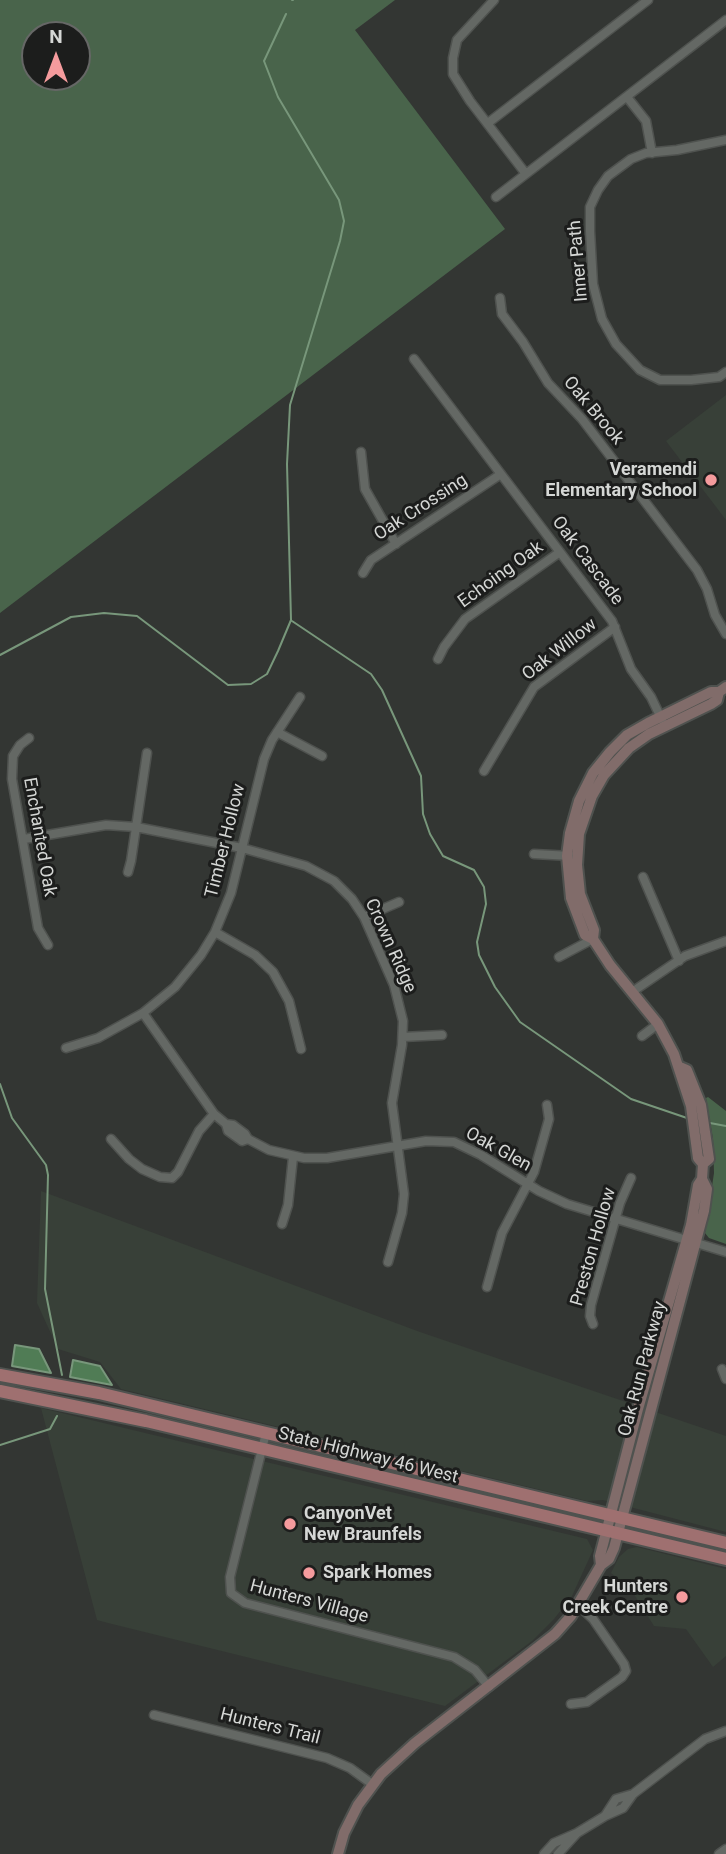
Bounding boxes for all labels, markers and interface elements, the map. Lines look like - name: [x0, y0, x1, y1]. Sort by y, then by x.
- north arrow: [21, 21, 91, 91]
- text: N: [49, 25, 63, 48]
- street label: Inner Path: [565, 219, 593, 303]
- street label: Oak Brook: [558, 372, 628, 450]
- place label: Veramendi Elementary School: [545, 459, 697, 502]
- street label: Oak Crossing: [370, 470, 472, 546]
- marker: Veramendi Elementary School: [703, 472, 719, 488]
- street label: Oak Cascade: [547, 512, 627, 610]
- street label: Echoing Oak: [454, 537, 548, 613]
- street label: Oak Willow: [518, 614, 602, 686]
- street label: Enchanted Oak: [18, 776, 60, 898]
- street label: Timber Hollow: [201, 782, 251, 900]
- street label: Crown Ridge: [360, 895, 420, 997]
- street label: Oak Glen: [461, 1123, 535, 1177]
- street label: Preston Hollow: [567, 1185, 621, 1309]
- street label: Oak Run Parkway: [615, 1299, 671, 1439]
- street label: State Highway 46 West: [276, 1423, 460, 1489]
- place label: CanyonVet New Braunfels: [304, 1503, 422, 1546]
- marker: CanyonVet New Braunfels: [282, 1516, 298, 1532]
- place label: Spark Homes: [323, 1562, 432, 1584]
- marker: Spark Homes: [301, 1565, 317, 1581]
- street label: Hunters Village: [247, 1576, 371, 1628]
- place label: Hunters Creek Centre: [562, 1576, 668, 1618]
- marker: Hunters Creek Centre: [674, 1589, 690, 1605]
- street label: Hunters Trail: [218, 1704, 322, 1750]

